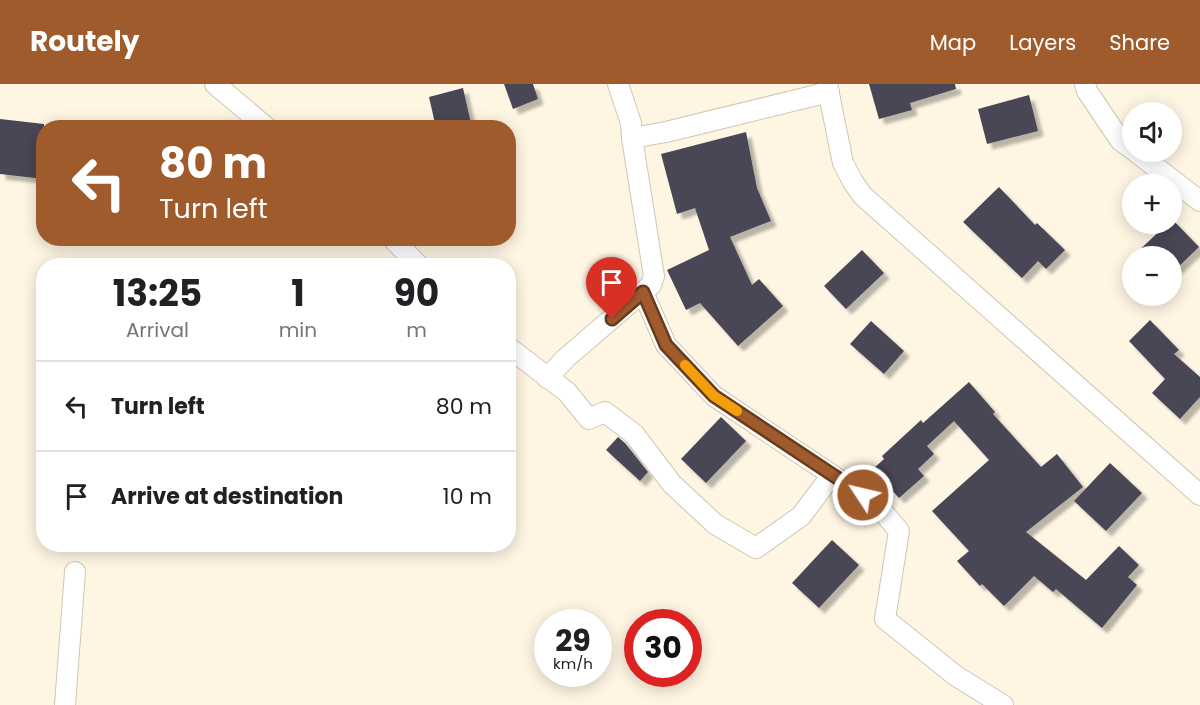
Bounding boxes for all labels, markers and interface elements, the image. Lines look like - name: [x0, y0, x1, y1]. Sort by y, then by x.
- text: Routely: [30, 22, 140, 61]
- text: Map: [930, 28, 976, 57]
- text: Layers: [1009, 28, 1076, 57]
- text: Share: [1109, 28, 1170, 57]
- map controls: [1122, 102, 1182, 306]
- button: sound: [1122, 102, 1182, 162]
- text: 80 m: [159, 134, 267, 193]
- icon: left: [60, 144, 138, 222]
- button: +: [1122, 174, 1182, 234]
- text: Turn left: [159, 190, 268, 227]
- button: −: [1122, 246, 1182, 306]
- pin: [586, 257, 637, 319]
- icon: arrive: [595, 266, 628, 299]
- text: 13:25: [113, 268, 202, 319]
- text: 1: [291, 268, 305, 319]
- text: 90: [394, 268, 439, 319]
- text: Arrival: [126, 316, 189, 344]
- text: min: [279, 316, 317, 344]
- text: m: [406, 316, 427, 344]
- icon: left: [60, 390, 93, 423]
- text: Turn left: [111, 391, 205, 422]
- text: 80 m: [436, 391, 492, 422]
- position arrow: [831, 463, 895, 527]
- icon: arrive: [60, 480, 93, 513]
- text: Arrive at destination: [111, 481, 343, 512]
- text: 10 m: [443, 481, 492, 512]
- speed limit sign: 30: [624, 609, 702, 687]
- text: 29: [555, 619, 591, 662]
- text: km/h: [553, 653, 593, 674]

